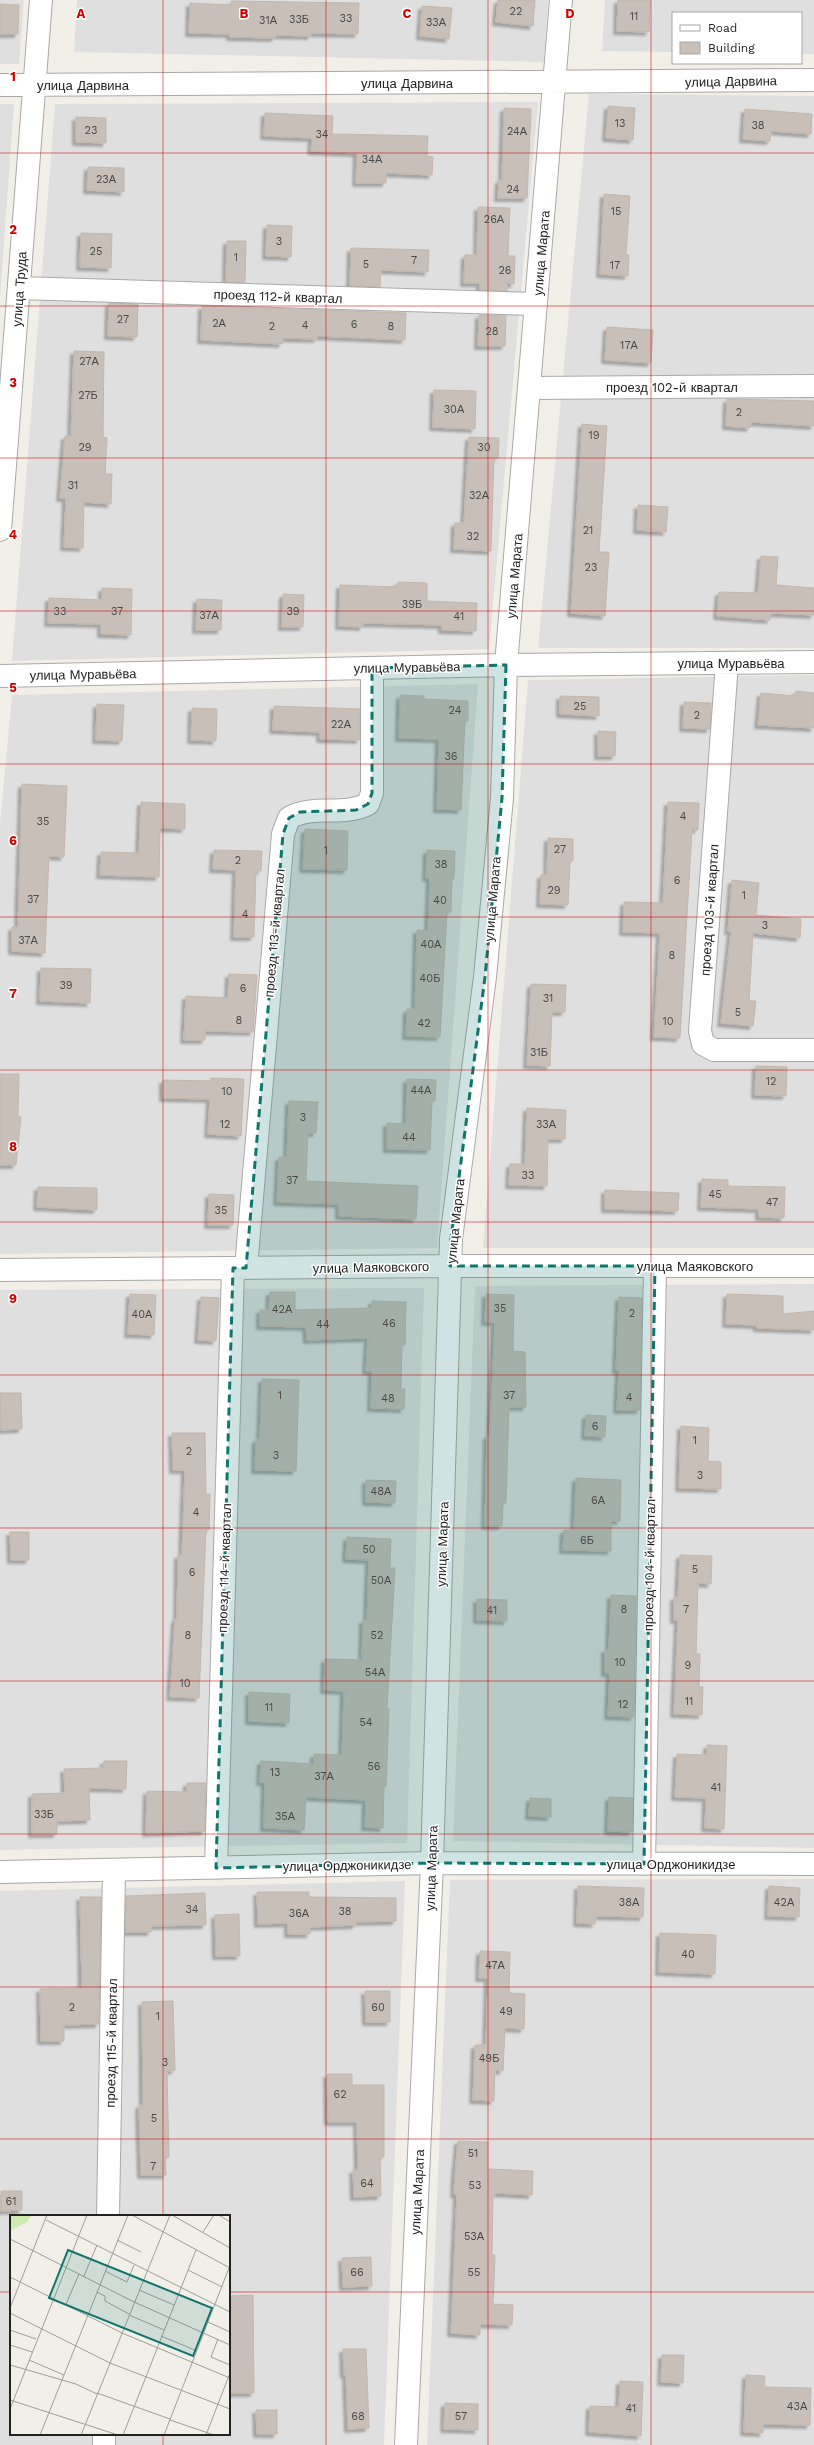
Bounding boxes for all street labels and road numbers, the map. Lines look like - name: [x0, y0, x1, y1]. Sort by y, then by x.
- street label: улица Дарвина: [685, 73, 778, 90]
- street label: улица Дарвина: [361, 76, 454, 91]
- street label: улица Дарвина: [37, 78, 130, 93]
- street label: улица Марата: [530, 209, 553, 296]
- street label: улица Труда: [9, 250, 30, 327]
- street label: проезд 112-й квартал: [213, 287, 343, 306]
- street label: проезд 102-й квартал: [606, 380, 738, 395]
- street label: улица Марата: [503, 532, 526, 619]
- street label: улица Муравьёва: [678, 656, 785, 671]
- street label: улица Муравьёва: [353, 659, 461, 676]
- street label: улица Муравьёва: [29, 666, 137, 683]
- street label: проезд 103-й квартал: [697, 844, 722, 976]
- street label: улица Марата: [481, 855, 504, 942]
- street label: проезд 113-й квартал: [261, 868, 288, 998]
- street label: улица Марата: [444, 1177, 468, 1264]
- street label: улица Маяковского: [313, 1259, 429, 1276]
- street label: улица Маяковского: [637, 1259, 753, 1274]
- street label: проезд 104-й квартал: [641, 1499, 658, 1631]
- street label: улица Марата: [434, 1500, 452, 1587]
- street label: проезд 114-й квартал: [215, 1503, 234, 1633]
- street label: улица Марата: [423, 1824, 441, 1911]
- street label: улица Орджоникидзе: [283, 1857, 412, 1874]
- street label: улица Орджоникидзе: [607, 1857, 735, 1872]
- street label: проезд 115-й квартал: [103, 1978, 120, 2108]
- street label: улица Марата: [408, 2148, 427, 2235]

